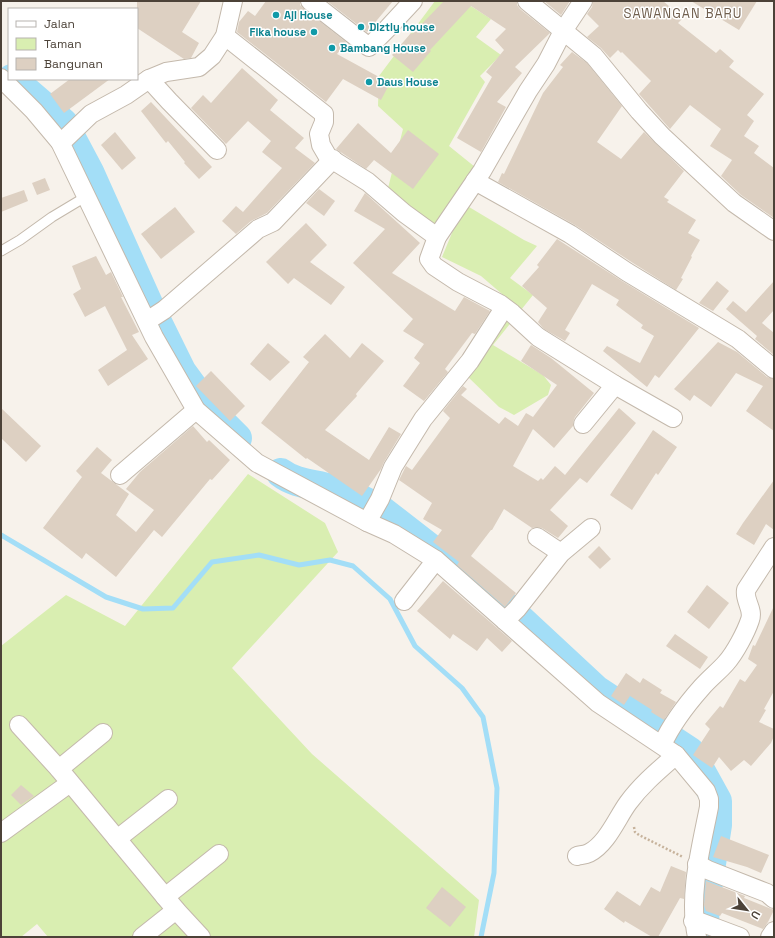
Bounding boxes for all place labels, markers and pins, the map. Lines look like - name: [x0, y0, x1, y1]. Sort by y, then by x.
- place label: Aji House: [284, 8, 332, 22]
- marker: Aji House: [271, 10, 281, 20]
- place label: Diztly house: [369, 20, 435, 34]
- marker: Diztly house: [356, 22, 366, 32]
- place label: Fika house: [250, 25, 306, 39]
- marker: Fika house: [309, 27, 319, 37]
- place label: Bambang House: [340, 41, 426, 55]
- marker: Bambang House: [327, 43, 337, 53]
- place label: Daus House: [377, 75, 439, 89]
- marker: Daus House: [364, 77, 374, 87]

